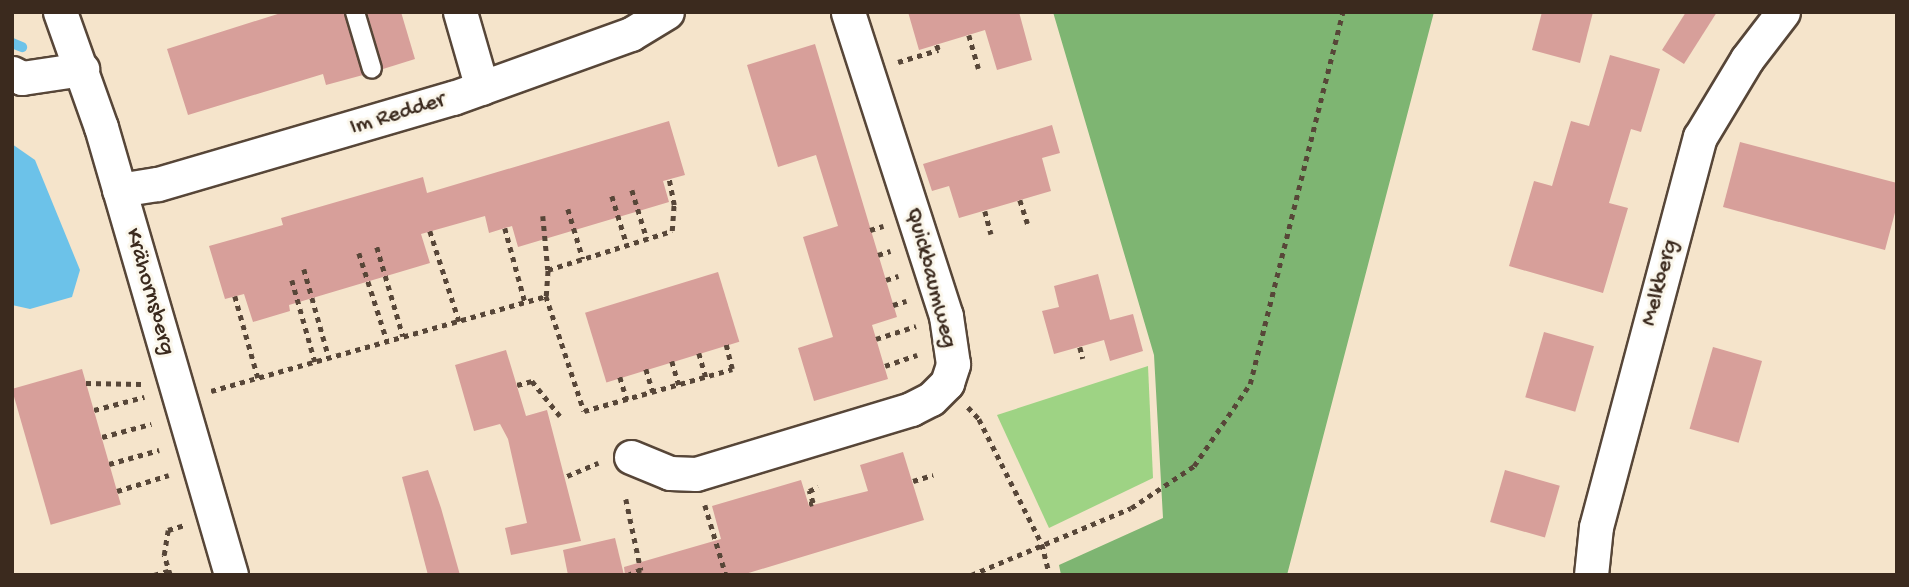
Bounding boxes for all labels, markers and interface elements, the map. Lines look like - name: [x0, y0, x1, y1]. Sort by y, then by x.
- street label: Im Redder: [347, 87, 449, 143]
- street label: Quickbaumweg: [898, 205, 962, 351]
- street label: Krähornsberg: [118, 225, 180, 359]
- street label: Melkberg: [1636, 237, 1686, 329]

